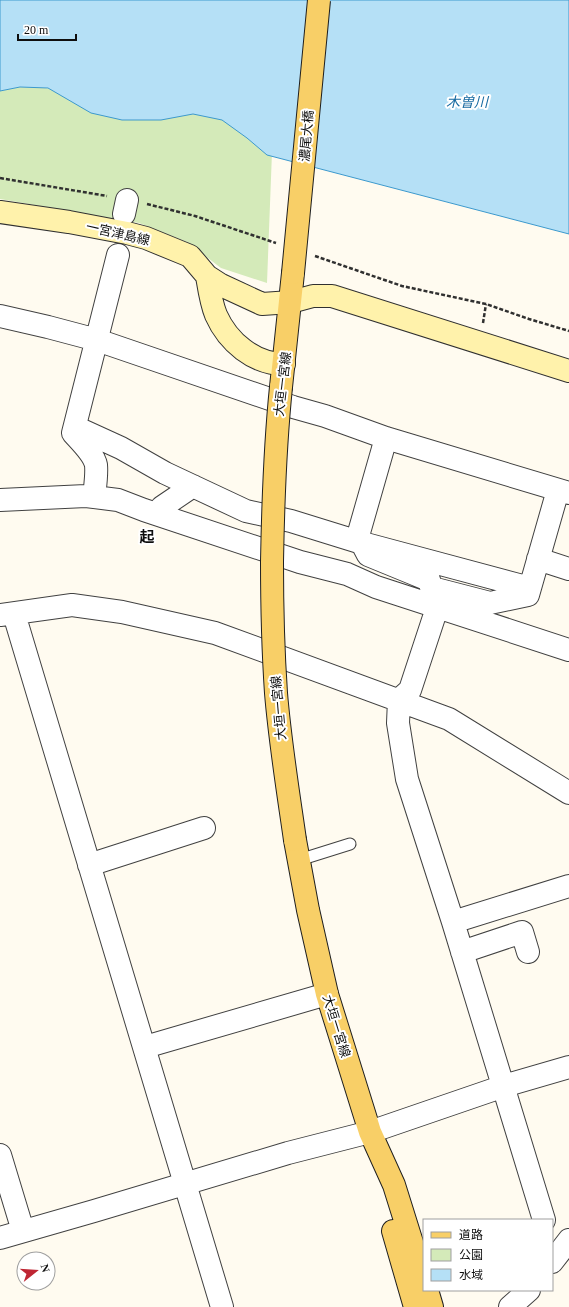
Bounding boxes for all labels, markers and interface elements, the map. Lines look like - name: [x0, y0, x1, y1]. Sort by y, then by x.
- scale bar: [18, 16, 76, 42]
- text: 20 m: [24, 23, 49, 37]
- water label: 木曽川: [446, 95, 490, 110]
- street label: 濃尾大橋: [297, 109, 316, 163]
- street label: 一宮津島線: [85, 219, 151, 248]
- street label: 大垣一宮線: [271, 351, 294, 417]
- district label: 起: [139, 529, 155, 545]
- street label: 大垣一宮線: [268, 675, 289, 741]
- street label: 大垣一宮線: [320, 993, 353, 1059]
- legend: [423, 1219, 553, 1291]
- text: 道路: [459, 1228, 483, 1242]
- text: 公園: [459, 1248, 483, 1262]
- north arrow: [16, 1251, 56, 1291]
- text: N: [39, 1263, 52, 1274]
- text: 水域: [459, 1268, 483, 1282]

